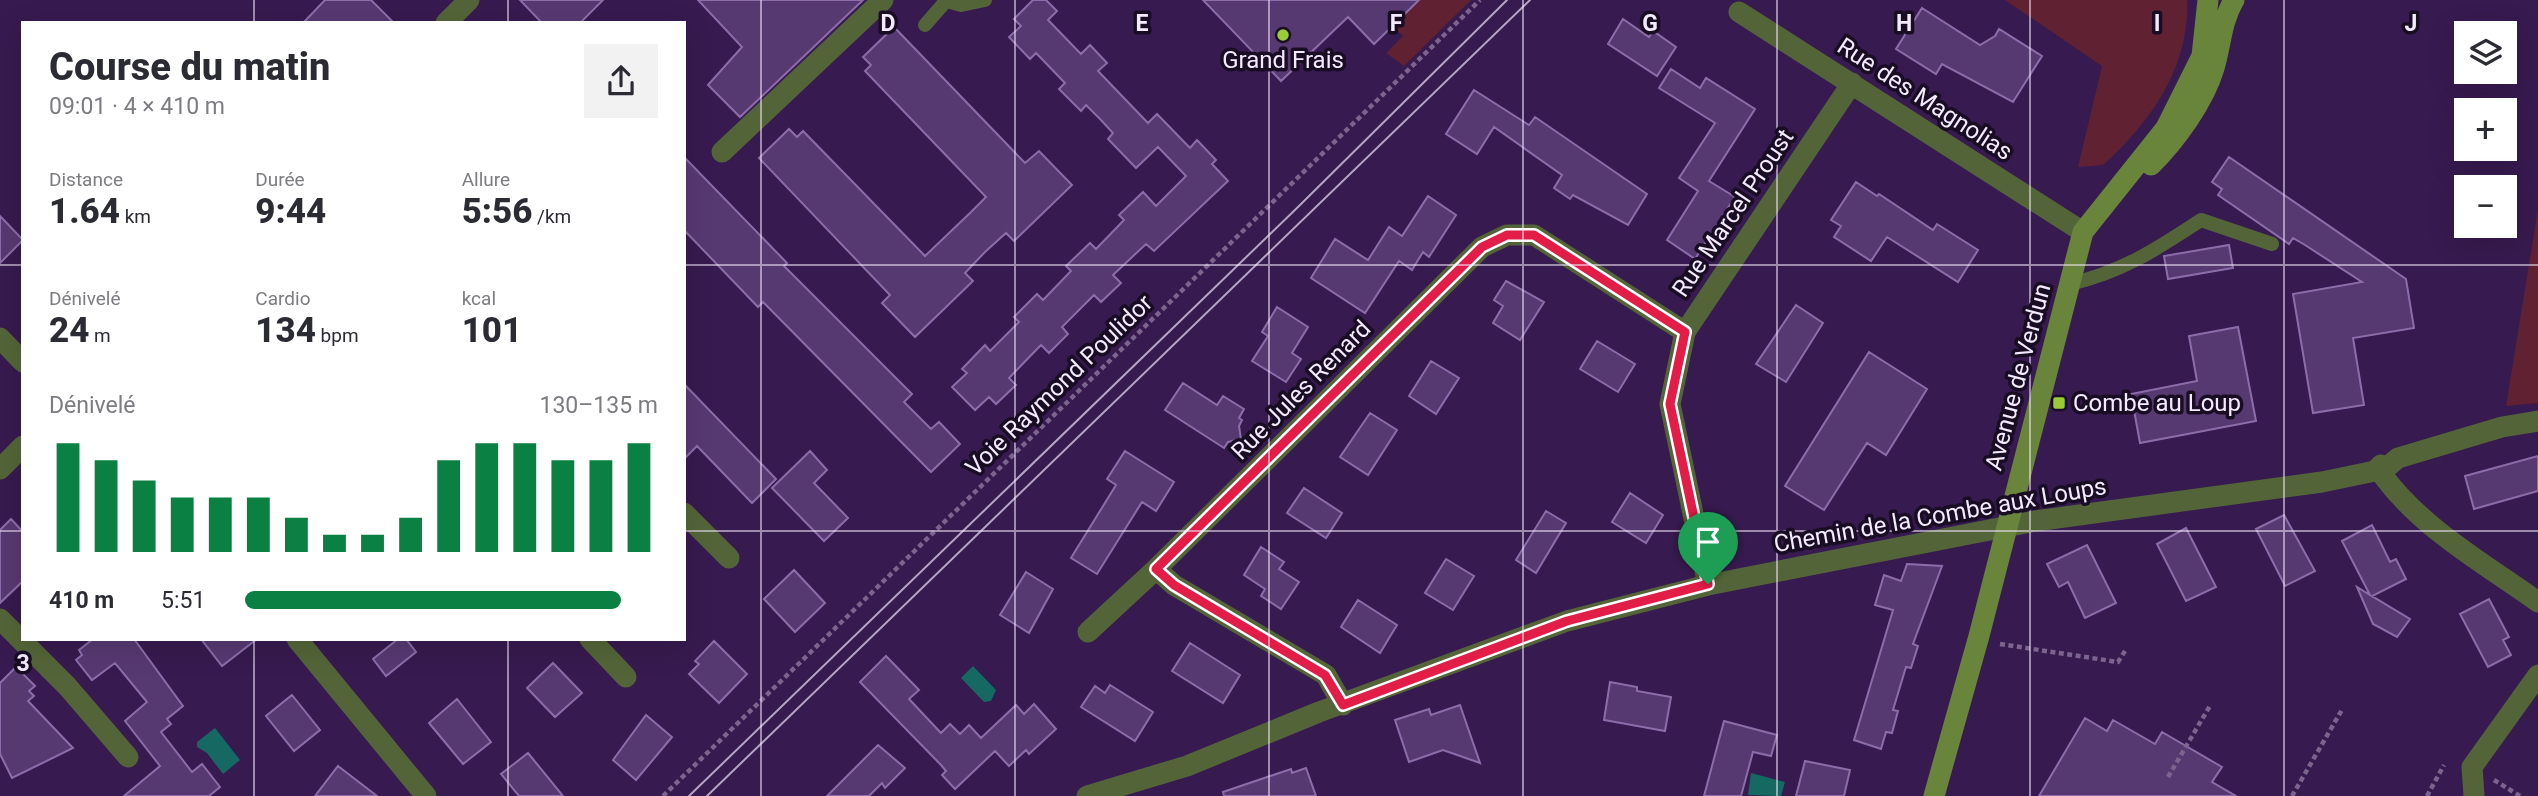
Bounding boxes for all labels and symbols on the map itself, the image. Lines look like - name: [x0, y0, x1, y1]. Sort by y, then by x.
- text: D: [881, 10, 895, 37]
- text: E: [1136, 10, 1149, 37]
- text: F: [1390, 10, 1403, 37]
- text: G: [1642, 10, 1658, 37]
- text: H: [1896, 10, 1912, 37]
- text: I: [2154, 10, 2160, 37]
- text: J: [2405, 10, 2417, 37]
- marker: Grand Frais: [1275, 27, 1291, 43]
- street label: Rue des Magnolias: [1832, 32, 2018, 166]
- place label: Grand Frais: [1222, 46, 1344, 74]
- street label: Rue Marcel Proust: [1667, 124, 1799, 302]
- street label: Avenue de Verdun: [1980, 281, 2056, 473]
- street label: Voie Raymond Poulidor: [960, 289, 1158, 481]
- street label: Rue Jules Renard: [1226, 315, 1376, 465]
- place label: Combe au Loup: [2073, 389, 2241, 417]
- marker: Combe au Loup: [2051, 395, 2067, 411]
- street label: Chemin de la Combe aux Loups: [1772, 472, 2108, 558]
- pin: [1678, 512, 1738, 584]
- text: 3: [16, 650, 30, 677]

